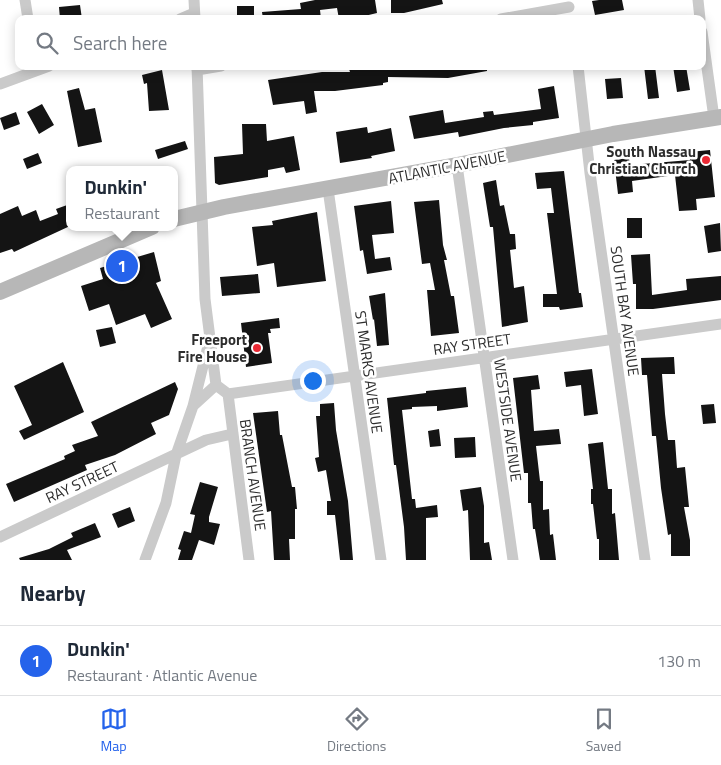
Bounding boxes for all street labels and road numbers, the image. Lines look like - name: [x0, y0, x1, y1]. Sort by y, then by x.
- street label: ATLANTIC AVENUE: [386, 144, 508, 190]
- street label: SOUTH BAY AVENUE: [604, 244, 646, 378]
- street label: ST MARKS AVENUE: [349, 309, 389, 435]
- street label: RAY STREET: [432, 327, 513, 361]
- street label: WESTSIDE AVENUE: [488, 357, 528, 483]
- street label: BRANCH AVENUE: [234, 418, 272, 532]
- street label: RAY STREET: [42, 455, 123, 509]

